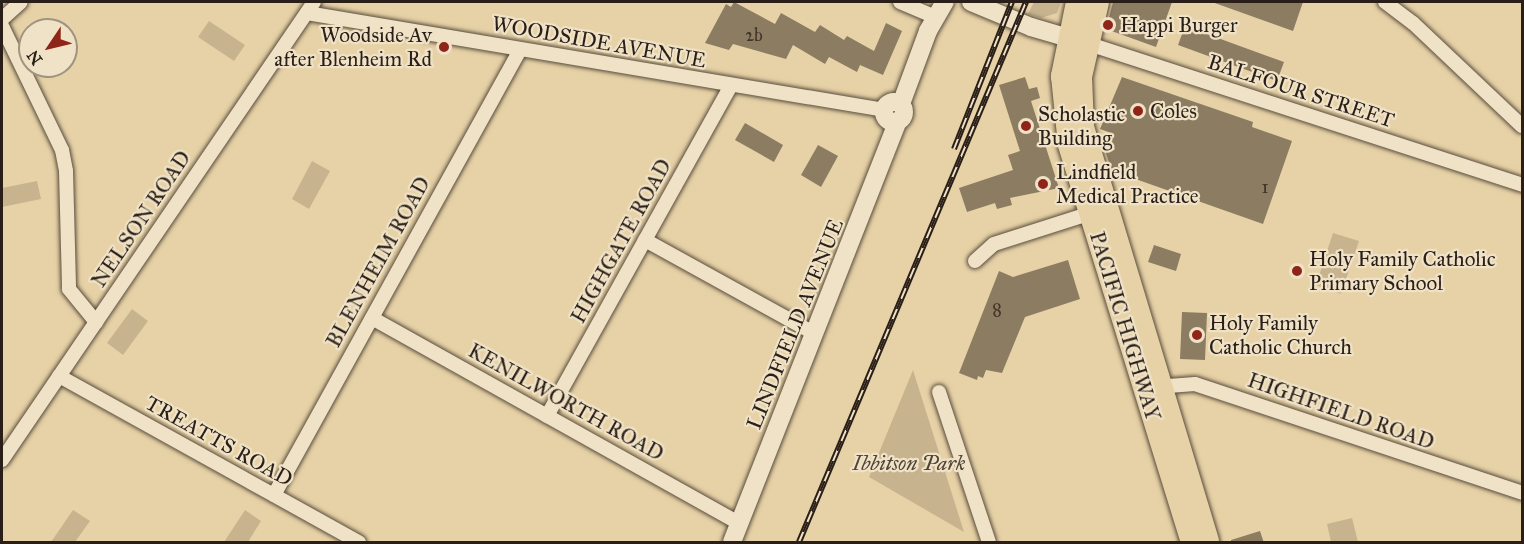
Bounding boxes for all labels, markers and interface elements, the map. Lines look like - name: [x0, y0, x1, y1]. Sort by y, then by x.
- street label: WOODSIDE AVENUE: [490, 11, 708, 73]
- place label: Happi Burger: [1120, 12, 1238, 38]
- north arrow: [18, 18, 78, 78]
- marker: Happi Burger: [1101, 18, 1115, 32]
- place label: Woodside Av after Blenheim Rd: [274, 22, 432, 72]
- house number: 2b: [745, 24, 763, 46]
- marker: Woodside Av after Blenheim Rd: [437, 40, 451, 54]
- text: N: [23, 46, 46, 68]
- street label: BALFOUR STREET: [1205, 49, 1397, 133]
- place label: Coles: [1150, 98, 1197, 124]
- place label: Scholastic Building: [1038, 101, 1125, 151]
- marker: Coles: [1131, 104, 1145, 118]
- marker: Scholastic Building: [1019, 119, 1033, 133]
- street label: NELSON ROAD: [86, 146, 196, 292]
- street label: HIGHGATE ROAD: [565, 155, 677, 327]
- place label: Lindfield Medical Practice: [1056, 159, 1199, 209]
- street label: BLENHEIM ROAD: [321, 172, 435, 352]
- marker: Lindfield Medical Practice: [1034, 175, 1052, 193]
- house number: 1: [1261, 176, 1269, 198]
- street label: LINDFIELD AVENUE: [741, 215, 849, 433]
- street label: PACIFIC HIGHWAY: [1084, 229, 1166, 423]
- place label: Holy Family Catholic Primary School: [1309, 246, 1496, 296]
- marker: Holy Family Catholic Primary School: [1290, 264, 1304, 278]
- house number: 8: [992, 299, 1002, 321]
- place label: Holy Family Catholic Church: [1209, 310, 1352, 360]
- marker: Holy Family Catholic Church: [1190, 328, 1204, 342]
- street label: KENILWORTH ROAD: [464, 338, 668, 466]
- street label: HIGHFIELD ROAD: [1244, 367, 1438, 455]
- street label: TREATTS ROAD: [141, 390, 297, 492]
- park label: Ibbitson Park: [853, 450, 965, 476]

